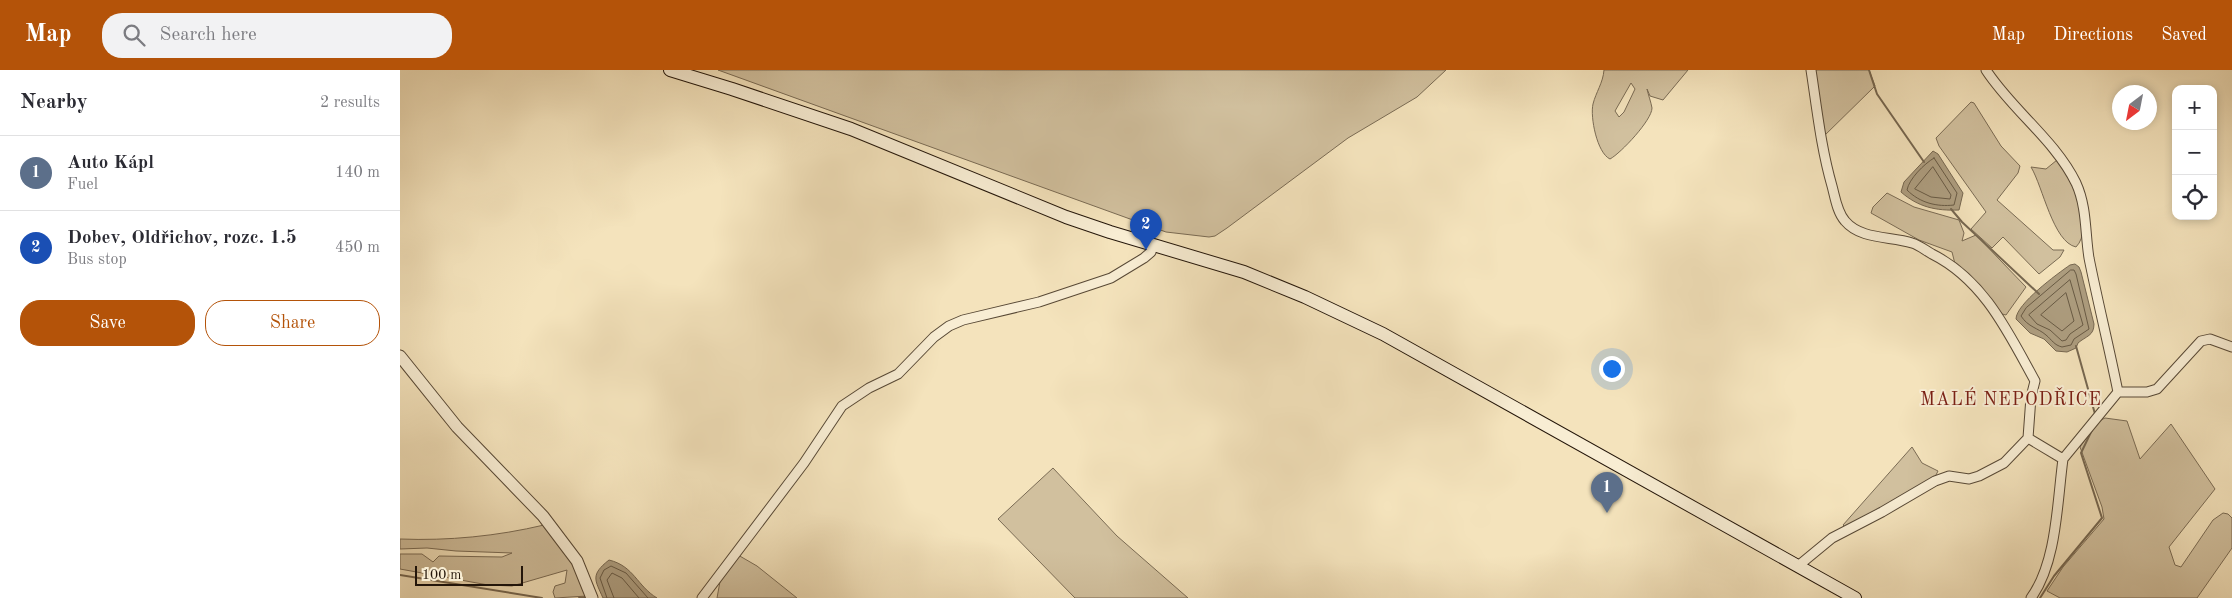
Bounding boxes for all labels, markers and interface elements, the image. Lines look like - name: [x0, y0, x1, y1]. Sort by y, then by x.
- search box: [102, 13, 452, 58]
- icon: search: [120, 21, 148, 49]
- text: Map: [25, 23, 72, 47]
- text: Search here: [160, 26, 257, 45]
- text: Map: [1992, 26, 2025, 44]
- text: Directions: [2053, 26, 2133, 44]
- text: Saved: [2161, 26, 2207, 44]
- north arrow: [2112, 85, 2157, 130]
- map controls: [2172, 85, 2217, 220]
- button: +: [2172, 85, 2217, 130]
- text: Nearby: [20, 92, 88, 113]
- text: 2 results: [320, 95, 380, 111]
- button: −: [2172, 130, 2217, 175]
- text: Auto Kápl: [67, 154, 154, 173]
- text: 1: [31, 165, 41, 181]
- text: 140 m: [335, 165, 380, 181]
- button: locate: [2172, 175, 2217, 220]
- text: Fuel: [67, 177, 98, 193]
- pin: 2: [1130, 209, 1162, 250]
- text: Dobev, Oldřichov, rozc. 1.5: [67, 229, 297, 248]
- text: 2: [31, 240, 41, 256]
- text: 450 m: [335, 240, 380, 256]
- text: Bus stop: [67, 252, 127, 268]
- button: Save: [20, 300, 195, 346]
- button: Share: [205, 300, 380, 346]
- your location: [1599, 356, 1625, 382]
- district label: MALÉ NEPODŘICE: [1920, 386, 2102, 409]
- pin: 1: [1591, 472, 1623, 513]
- scale bar: [415, 563, 522, 586]
- text: 100 m: [422, 568, 461, 582]

